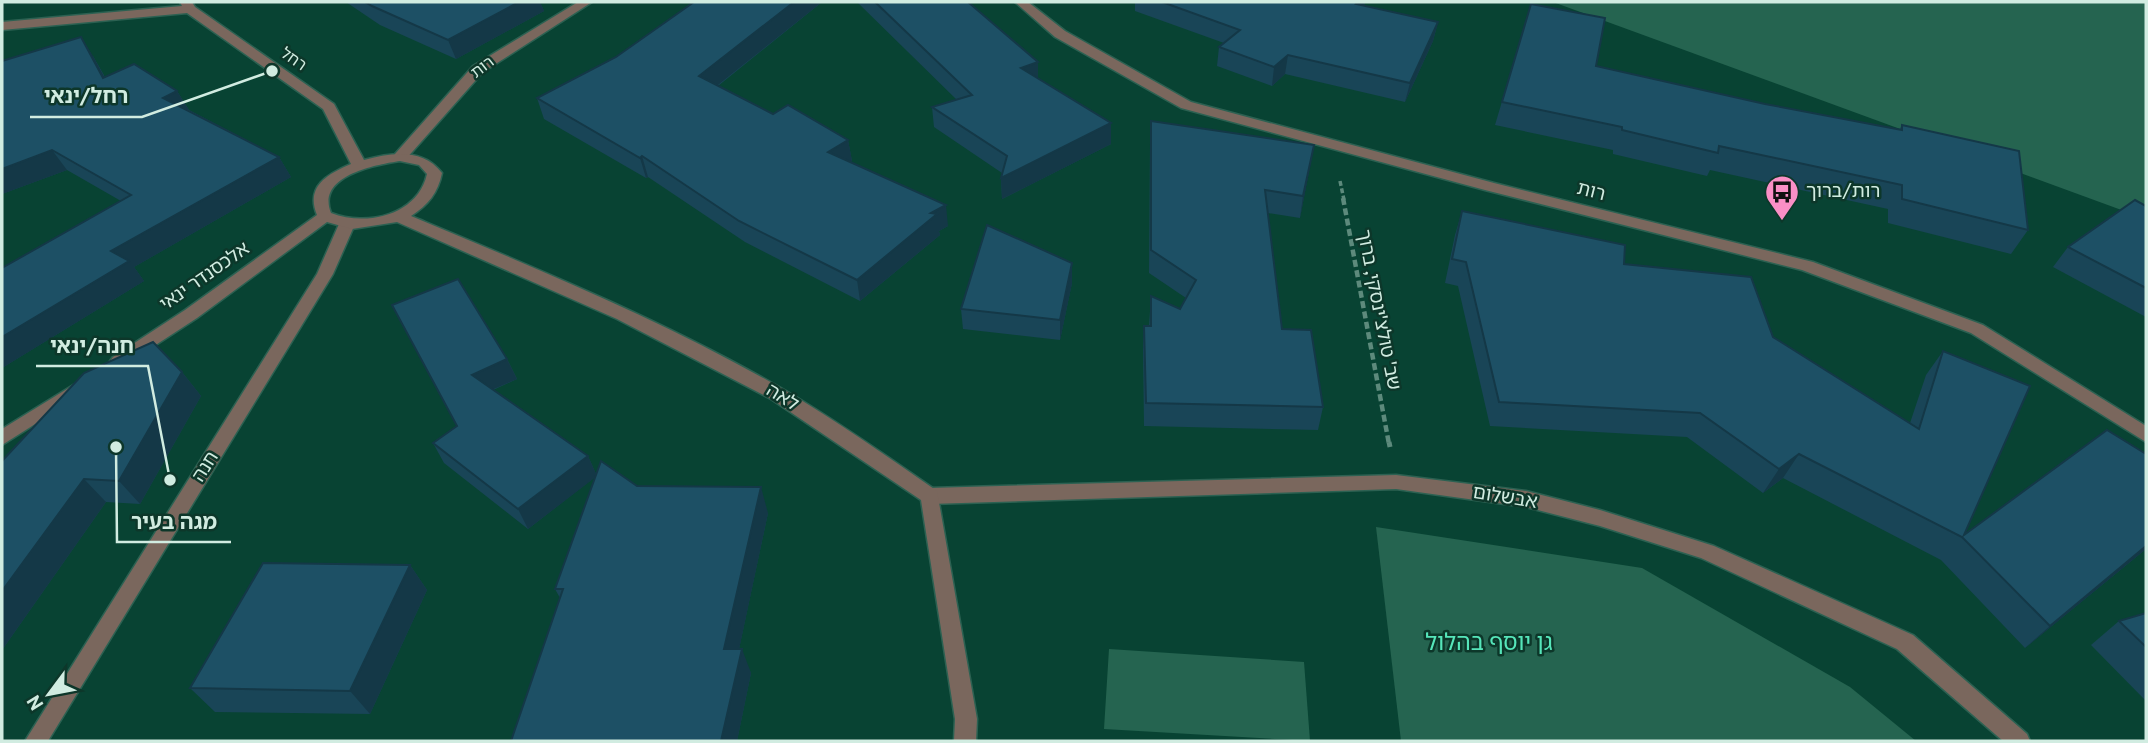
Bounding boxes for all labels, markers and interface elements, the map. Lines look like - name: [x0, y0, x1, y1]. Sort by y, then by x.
- street label: רחל: [276, 44, 310, 76]
- street label: רות: [467, 53, 499, 83]
- callout: רחל/ינאי: [30, 75, 142, 117]
- text: רחל/ינאי: [44, 84, 128, 111]
- bus stop icon: רות/ברוך: [1763, 173, 1801, 222]
- street label: רות: [1574, 177, 1608, 207]
- place label: רות/ברוך: [1806, 180, 1880, 204]
- street label: שב' טולצ'ינסקי, ברוך: [1351, 228, 1405, 392]
- street label: אלכסנדר ינאי: [155, 237, 255, 317]
- callout: חנה/ינאי: [36, 324, 148, 366]
- text: חנה/ינאי: [50, 334, 134, 361]
- street label: לאה: [761, 379, 803, 417]
- street label: חנה: [187, 447, 225, 487]
- street label: אבשלום: [1471, 481, 1539, 515]
- callout: מגה בעיר: [117, 500, 231, 542]
- text: מגה בעיר: [131, 510, 217, 537]
- park label: גן יוסף בהלול: [1425, 630, 1553, 659]
- north arrow: [14, 659, 84, 729]
- text: N: [22, 690, 50, 714]

